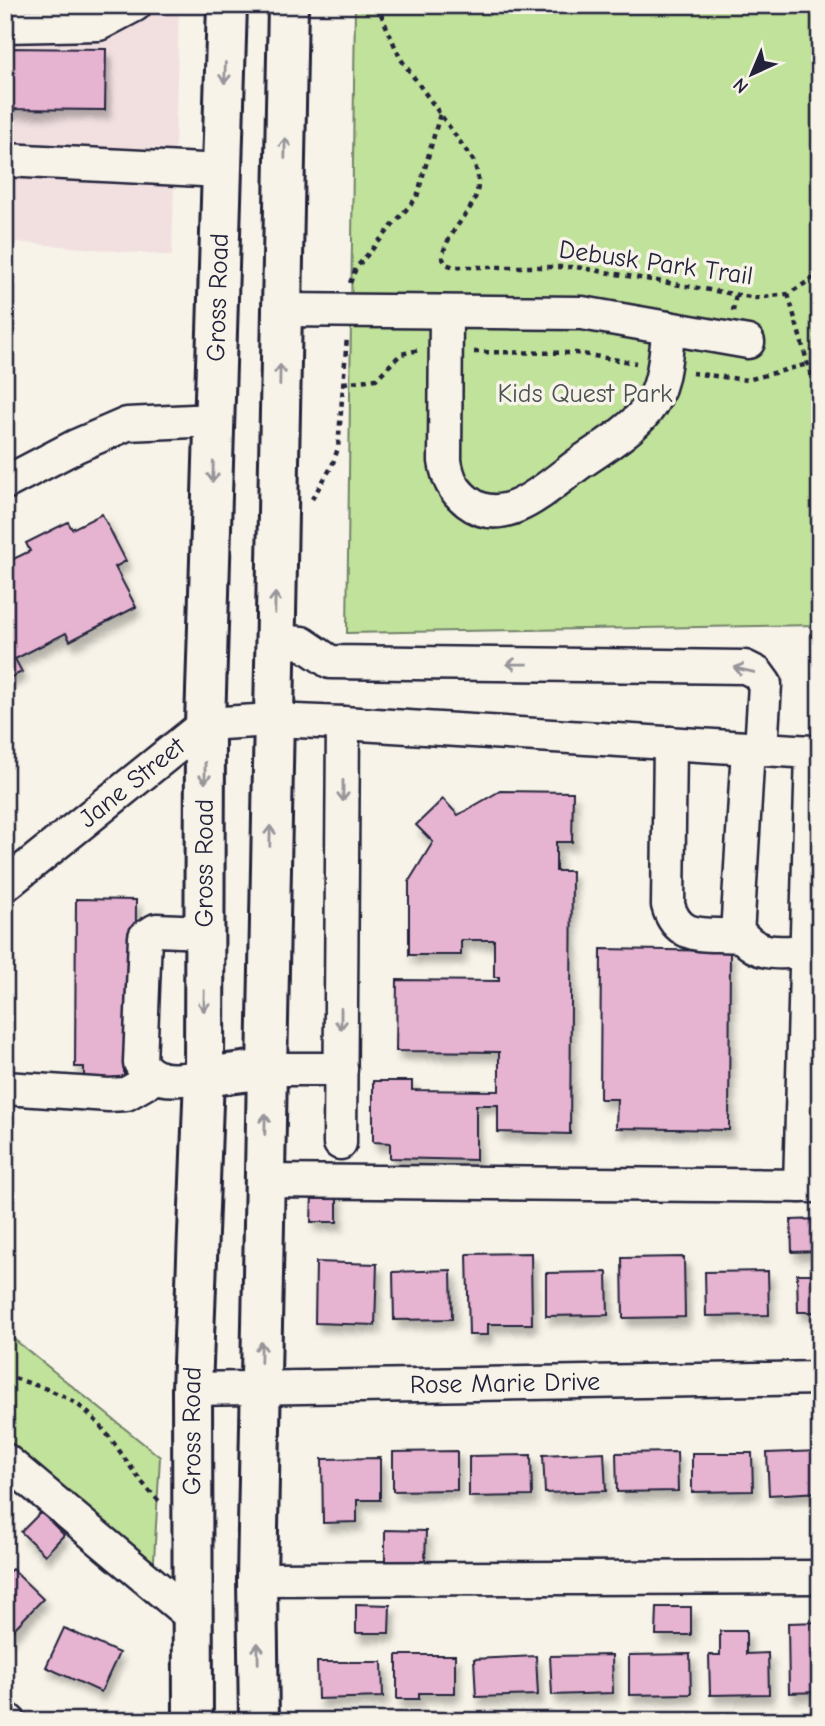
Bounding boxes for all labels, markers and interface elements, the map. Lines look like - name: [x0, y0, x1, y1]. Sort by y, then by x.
- north arrow: [716, 38, 786, 108]
- one-way arrow: [218, 62, 231, 85]
- text: N: [729, 73, 753, 98]
- one-way arrow: [278, 137, 292, 160]
- street label: Gross Road: [201, 233, 235, 362]
- street label: Debusk Park Trail: [557, 235, 755, 291]
- one-way arrow: [274, 364, 287, 387]
- park label: Kids Quest Park: [497, 379, 673, 409]
- one-way arrow: [206, 461, 220, 484]
- one-way arrow: [269, 592, 282, 615]
- one-way arrow: [506, 658, 529, 671]
- one-way arrow: [733, 662, 755, 675]
- street label: Jane Street: [73, 730, 192, 834]
- one-way arrow: [198, 761, 212, 784]
- one-way arrow: [336, 780, 350, 803]
- street label: Gross Road: [189, 799, 220, 928]
- one-way arrow: [264, 824, 277, 847]
- one-way arrow: [198, 989, 211, 1012]
- one-way arrow: [334, 1007, 348, 1030]
- one-way arrow: [258, 1113, 272, 1136]
- one-way arrow: [254, 1340, 268, 1363]
- street label: Gross Road: [177, 1366, 208, 1495]
- street label: Rose Marie Drive: [410, 1367, 600, 1400]
- one-way arrow: [251, 1641, 265, 1664]

